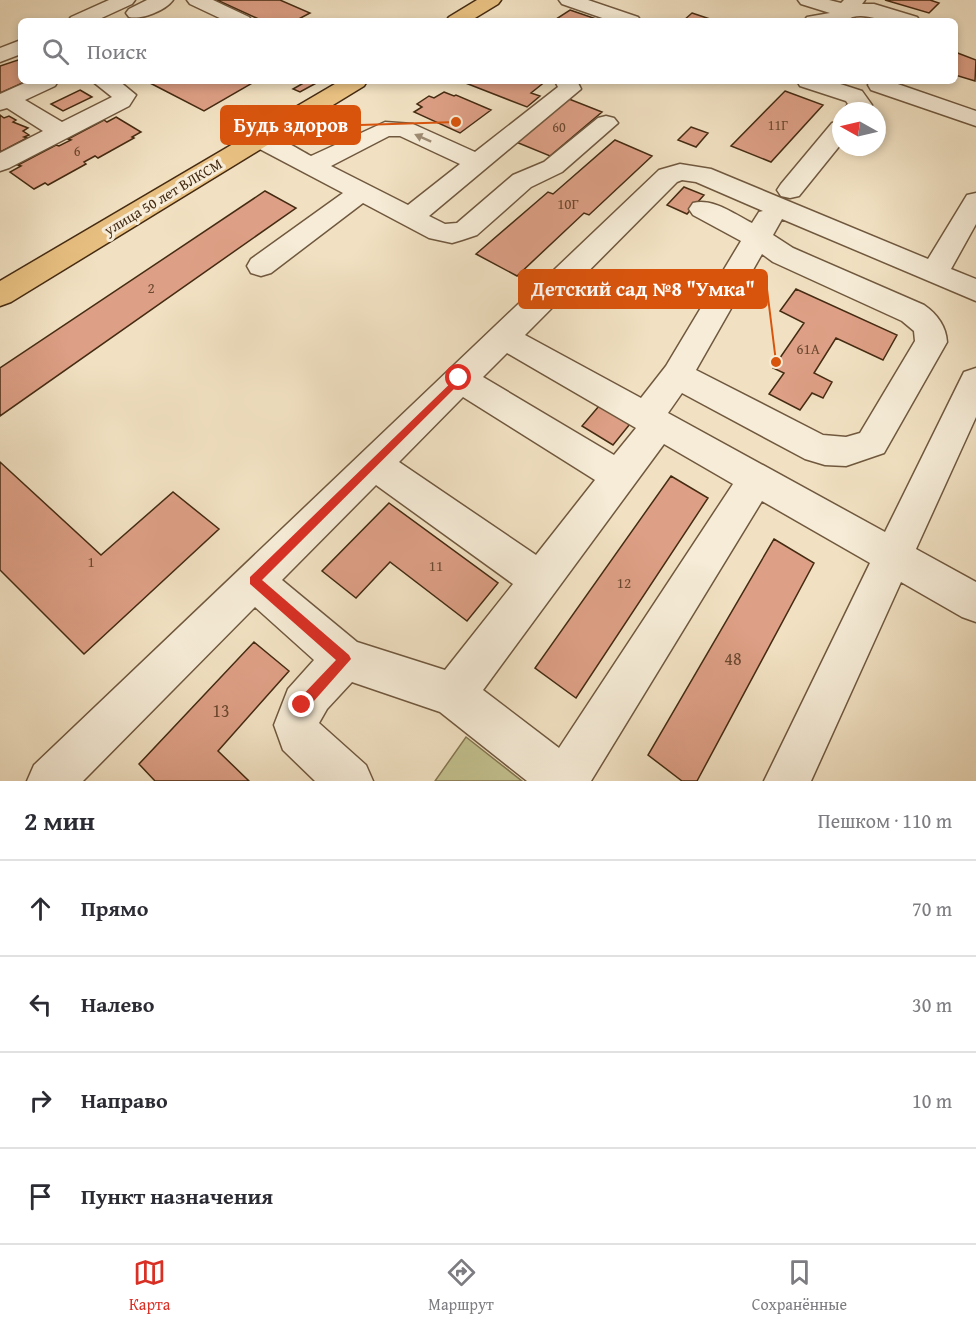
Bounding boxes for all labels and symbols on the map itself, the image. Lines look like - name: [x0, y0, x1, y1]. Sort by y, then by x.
- north arrow: [832, 102, 886, 156]
- callout: Будь здоров: [221, 106, 360, 144]
- text: Будь здоров: [234, 110, 348, 139]
- house number: 11Г: [768, 115, 788, 135]
- house number: 60: [552, 117, 566, 137]
- one-way arrow: [414, 132, 432, 142]
- house number: 6: [74, 141, 81, 161]
- street label: улица 50 лет ВЛКСМ: [99, 153, 226, 241]
- house number: 10Г: [557, 193, 579, 214]
- callout: Детский сад №8 "Умка": [519, 270, 767, 308]
- text: Детский сад №8 "Умка": [530, 274, 755, 303]
- house number: 2: [147, 277, 155, 298]
- house number: 61А: [796, 338, 820, 359]
- route start: [445, 364, 471, 390]
- house number: 1: [87, 551, 95, 572]
- house number: 11: [429, 555, 443, 576]
- house number: 12: [617, 572, 631, 593]
- house number: 48: [724, 645, 742, 672]
- route end: [288, 691, 314, 717]
- house number: 13: [212, 697, 230, 724]

